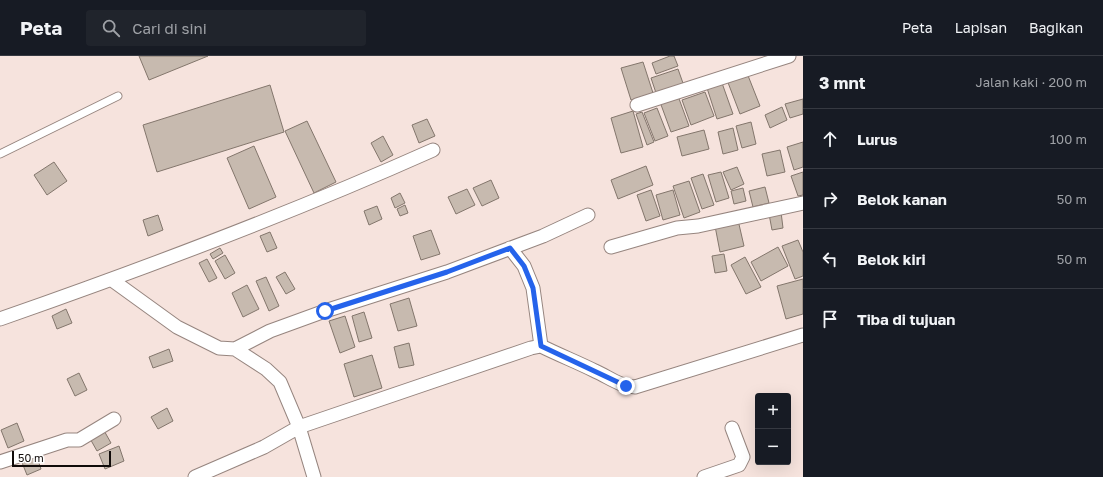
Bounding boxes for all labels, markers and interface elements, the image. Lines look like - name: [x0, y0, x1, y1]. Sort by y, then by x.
- search box: [86, 10, 366, 46]
- text: Peta: [20, 16, 62, 39]
- icon: search: [100, 17, 122, 39]
- text: Cari di sini: [132, 19, 207, 37]
- text: Peta: [902, 19, 933, 36]
- text: Lapisan: [955, 19, 1007, 36]
- text: Bagikan: [1029, 19, 1083, 36]
- text: 3 mnt: [819, 72, 866, 93]
- text: Jalan kaki · 200 m: [975, 74, 1087, 90]
- icon: ahead: [819, 128, 841, 150]
- text: Lurus: [857, 130, 898, 148]
- text: 100 m: [1050, 131, 1087, 147]
- icon: right: [819, 188, 841, 210]
- text: Belok kanan: [857, 190, 947, 208]
- text: 50 m: [1057, 191, 1087, 207]
- icon: left: [819, 248, 841, 270]
- text: Belok kiri: [857, 250, 926, 268]
- text: 50 m: [1057, 251, 1087, 267]
- route start: [316, 302, 334, 320]
- icon: arrive: [819, 308, 841, 330]
- text: Tiba di tujuan: [857, 310, 955, 328]
- route end: [617, 377, 635, 395]
- map controls: [755, 393, 791, 465]
- button: +: [755, 393, 791, 429]
- button: −: [755, 429, 791, 465]
- scale bar: [12, 449, 111, 468]
- text: 50 m: [18, 451, 44, 464]

